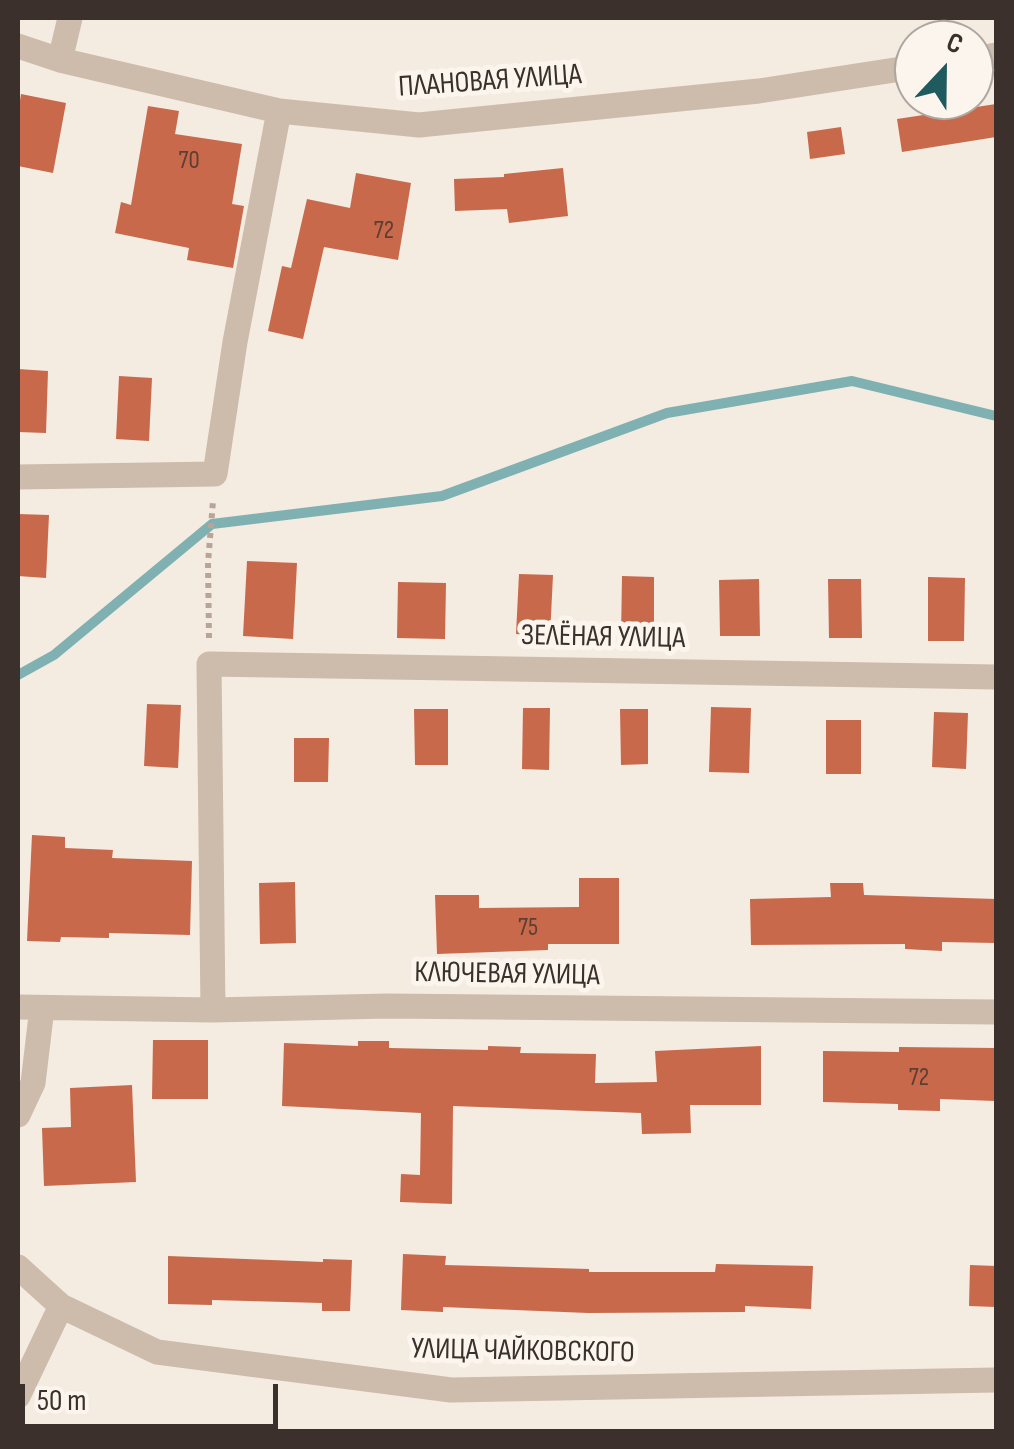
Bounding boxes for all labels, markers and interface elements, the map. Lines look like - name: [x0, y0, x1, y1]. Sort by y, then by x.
- north arrow: [894, 20, 994, 120]
- text: С: [942, 26, 968, 62]
- street label: ПЛАНОВАЯ УЛИЦА: [397, 58, 583, 106]
- house number: 70: [178, 147, 200, 177]
- house number: 72: [374, 217, 394, 247]
- street label: ЗЕЛЁНАЯ УЛИЦА: [520, 619, 686, 657]
- house number: 75: [518, 914, 538, 944]
- street label: КЛЮЧЕВАЯ УЛИЦА: [414, 955, 600, 995]
- house number: 72: [909, 1064, 929, 1094]
- street label: УЛИЦА ЧАЙКОВСКОГО: [411, 1332, 635, 1372]
- scale bar: [25, 1364, 282, 1426]
- text: 50 m: [37, 1383, 86, 1419]

